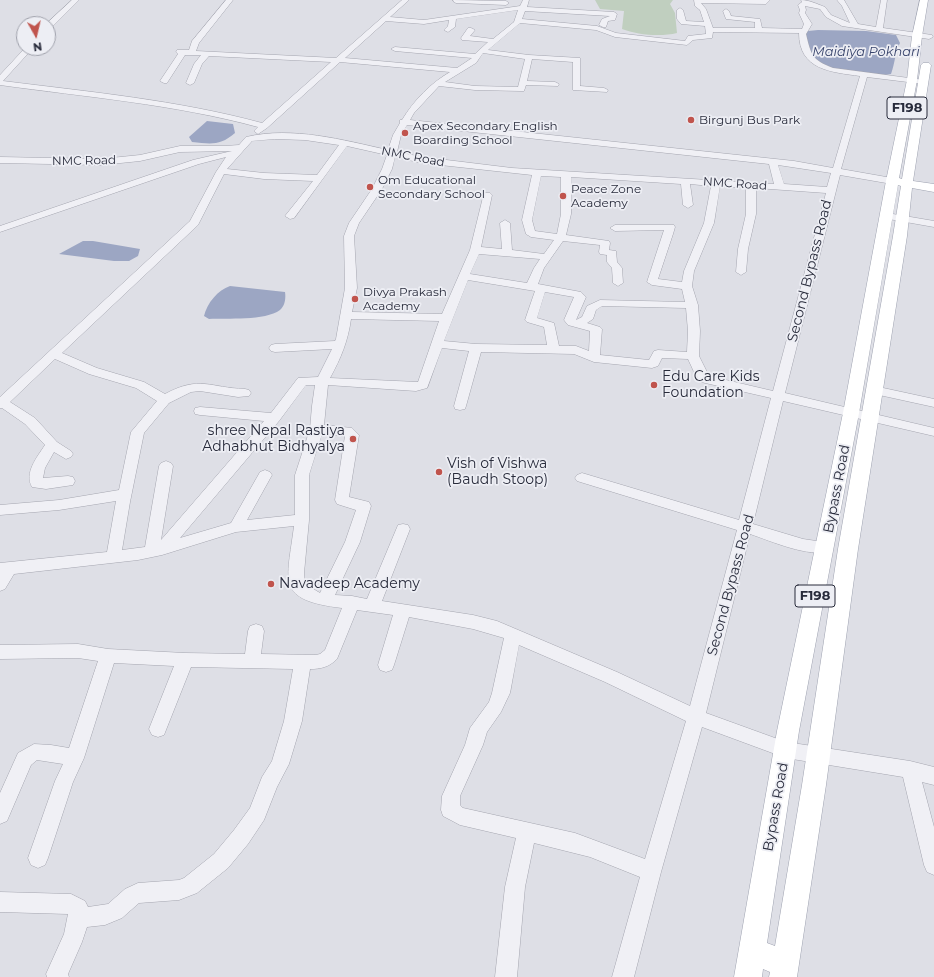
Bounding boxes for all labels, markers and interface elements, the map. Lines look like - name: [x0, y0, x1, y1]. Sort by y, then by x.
- north arrow: [16, 16, 56, 56]
- text: N: [32, 39, 43, 54]
- water label: Maidiya Pokhari: [812, 44, 920, 60]
- road number: F198: [887, 97, 927, 119]
- place label: Birgunj Bus Park: [699, 113, 800, 127]
- marker: Birgunj Bus Park: [686, 115, 696, 125]
- place label: Apex Secondary English Boarding School: [413, 119, 558, 147]
- marker: Apex Secondary English Boarding School: [400, 128, 410, 138]
- street label: NMC Road: [380, 144, 446, 170]
- street label: NMC Road: [52, 153, 116, 169]
- place label: Om Educational Secondary School: [378, 173, 485, 201]
- street label: NMC Road: [702, 175, 768, 193]
- marker: Om Educational Secondary School: [365, 182, 375, 192]
- place label: Peace Zone Academy: [571, 182, 641, 210]
- marker: Peace Zone Academy: [558, 191, 568, 201]
- street label: Second Bypass Road: [784, 198, 836, 344]
- place label: Divya Prakash Academy: [363, 285, 447, 313]
- marker: Divya Prakash Academy: [350, 294, 360, 304]
- place label: Edu Care Kids Foundation: [662, 369, 760, 402]
- marker: Edu Care Kids Foundation: [649, 380, 659, 390]
- place label: shree Nepal Rastiya Adhabhut Bidhyalya: [202, 423, 345, 456]
- marker: shree Nepal Rastiya Adhabhut Bidhyalya: [348, 434, 358, 444]
- street label: Bypass Road: [820, 443, 854, 535]
- place label: Vish of Vishwa (Baudh Stoop): [447, 456, 548, 488]
- marker: Vish of Vishwa (Baudh Stoop): [434, 467, 444, 477]
- street label: Second Bypass Road: [704, 512, 758, 658]
- place label: Navadeep Academy: [279, 576, 420, 592]
- marker: Navadeep Academy: [266, 579, 276, 589]
- road number: F198: [795, 585, 835, 607]
- street label: Bypass Road: [760, 761, 792, 853]

